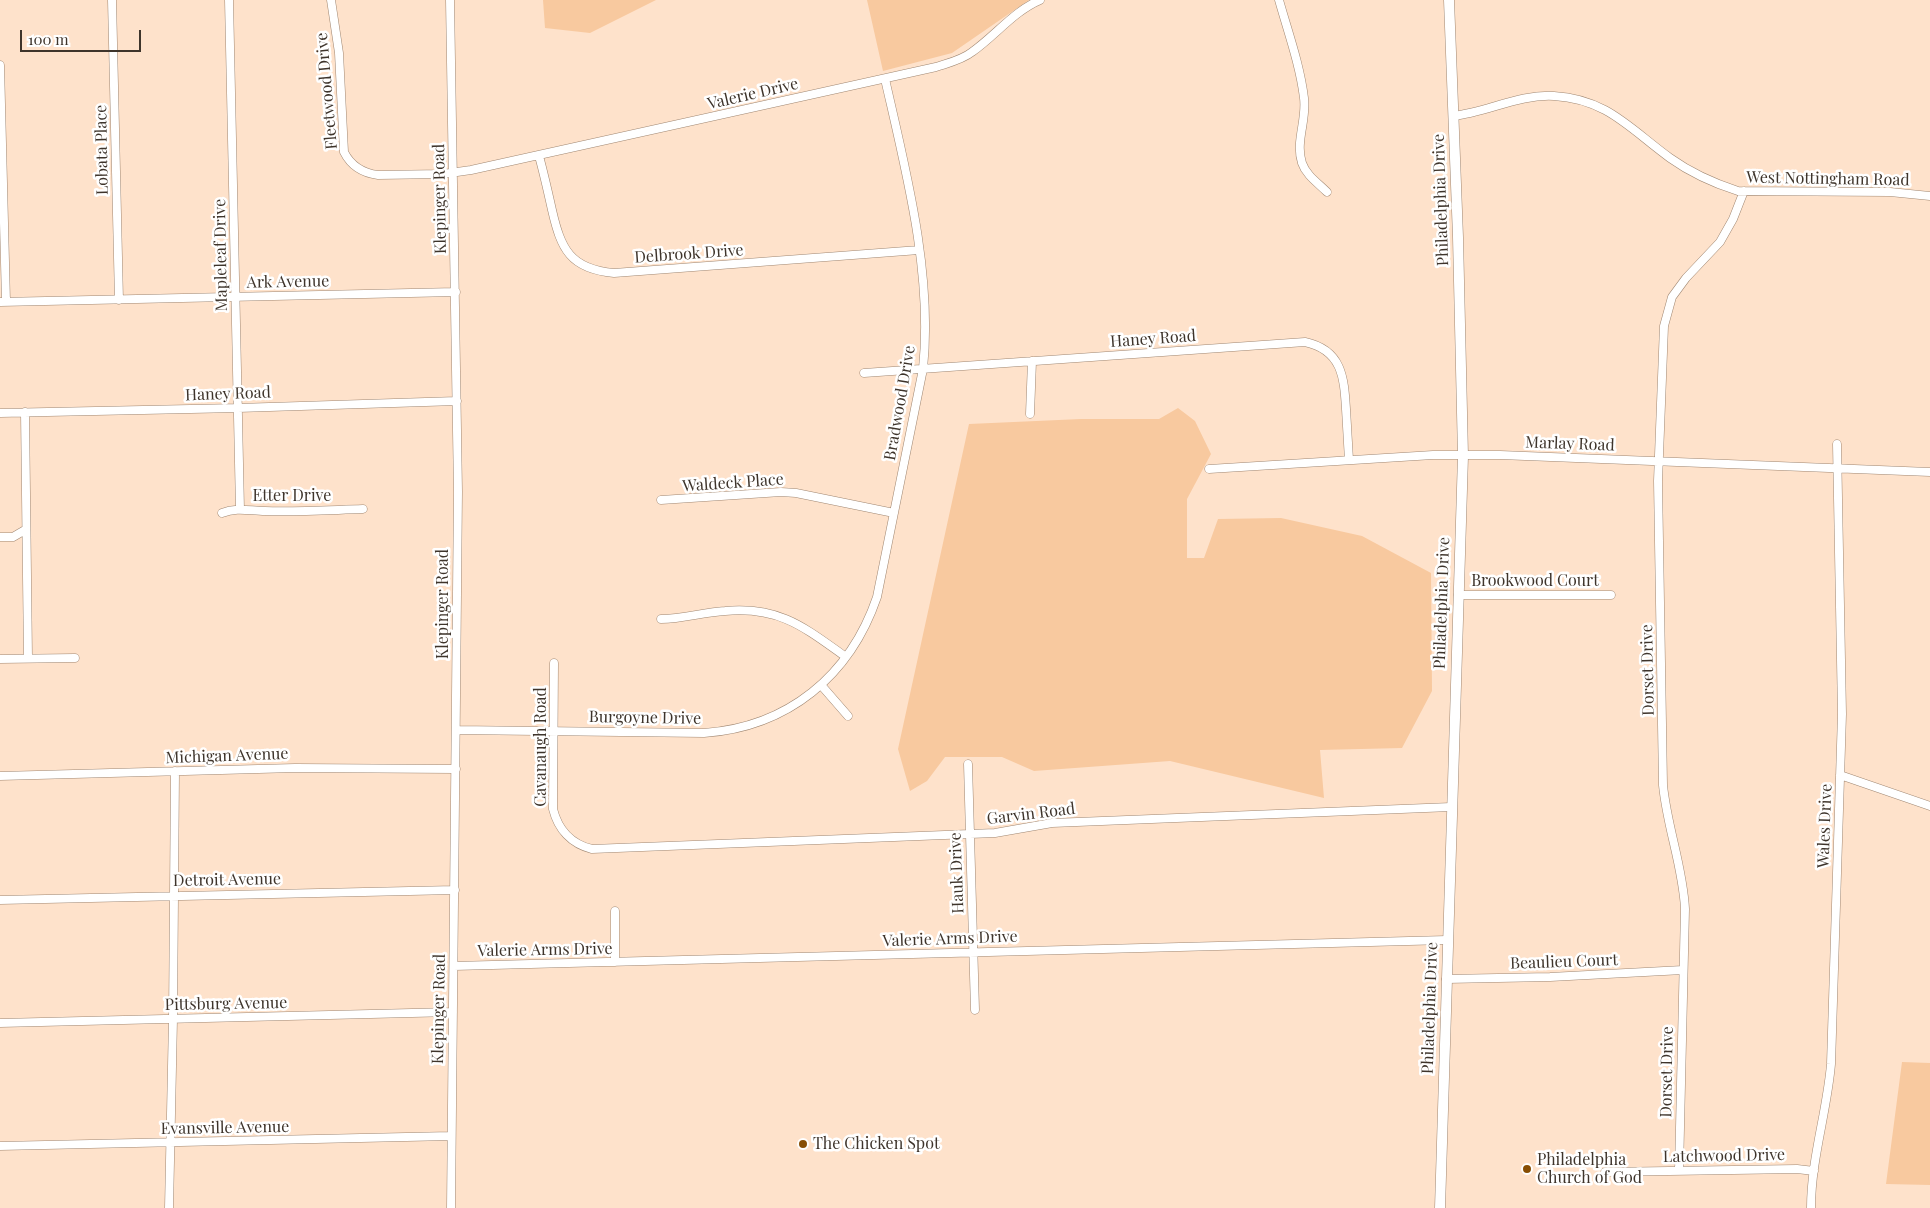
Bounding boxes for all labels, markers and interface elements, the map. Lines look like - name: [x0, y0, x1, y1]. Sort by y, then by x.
- scale bar: [22, 20, 144, 52]
- text: 100 m: [28, 29, 69, 49]
- street label: Fleetwood Drive: [312, 32, 342, 150]
- street label: Valerie Drive: [706, 74, 800, 114]
- street label: Lobata Place: [92, 105, 112, 195]
- street label: Philadelphia Drive: [1429, 134, 1453, 266]
- street label: Klepinger Road: [429, 144, 451, 254]
- street label: West Nottingham Road: [1746, 168, 1910, 190]
- street label: Mapleleaf Drive: [210, 199, 232, 311]
- street label: Delbrook Drive: [634, 241, 744, 267]
- street label: Ark Avenue: [247, 272, 329, 292]
- street label: Haney Road: [1109, 326, 1197, 352]
- street label: Bradwood Drive: [880, 344, 920, 462]
- street label: Haney Road: [185, 383, 271, 405]
- street label: Marlay Road: [1525, 433, 1615, 455]
- street label: Waldeck Place: [682, 470, 784, 496]
- street label: Etter Drive: [253, 486, 331, 506]
- street label: Philadelphia Drive: [1430, 537, 1454, 669]
- street label: Klepinger Road: [433, 549, 453, 659]
- street label: Brookwood Court: [1471, 571, 1599, 591]
- street label: Dorset Drive: [1638, 624, 1658, 716]
- street label: Cavanaugh Road: [531, 687, 551, 807]
- street label: Burgoyne Drive: [589, 707, 701, 729]
- street label: Michigan Avenue: [165, 744, 289, 768]
- street label: Wales Drive: [1814, 783, 1836, 869]
- street label: Garvin Road: [986, 799, 1076, 829]
- street label: Hauk Drive: [946, 832, 968, 914]
- street label: Detroit Avenue: [173, 869, 281, 891]
- street label: Valerie Arms Drive: [882, 927, 1018, 951]
- street label: Valerie Arms Drive: [477, 939, 613, 961]
- street label: Philadelphia Drive: [1418, 942, 1442, 1074]
- street label: Beaulieu Court: [1510, 951, 1618, 973]
- street label: Klepinger Road: [428, 954, 450, 1064]
- street label: Pittsburg Avenue: [165, 993, 287, 1015]
- street label: Dorset Drive: [1657, 1026, 1677, 1118]
- street label: Evansville Avenue: [161, 1117, 289, 1139]
- place label: The Chicken Spot: [813, 1134, 940, 1154]
- marker: The Chicken Spot: [797, 1138, 809, 1150]
- street label: Latchwood Drive: [1663, 1145, 1785, 1167]
- place label: Philadelphia Church of God: [1537, 1150, 1642, 1188]
- marker: Philadelphia Church of God: [1521, 1163, 1533, 1175]

